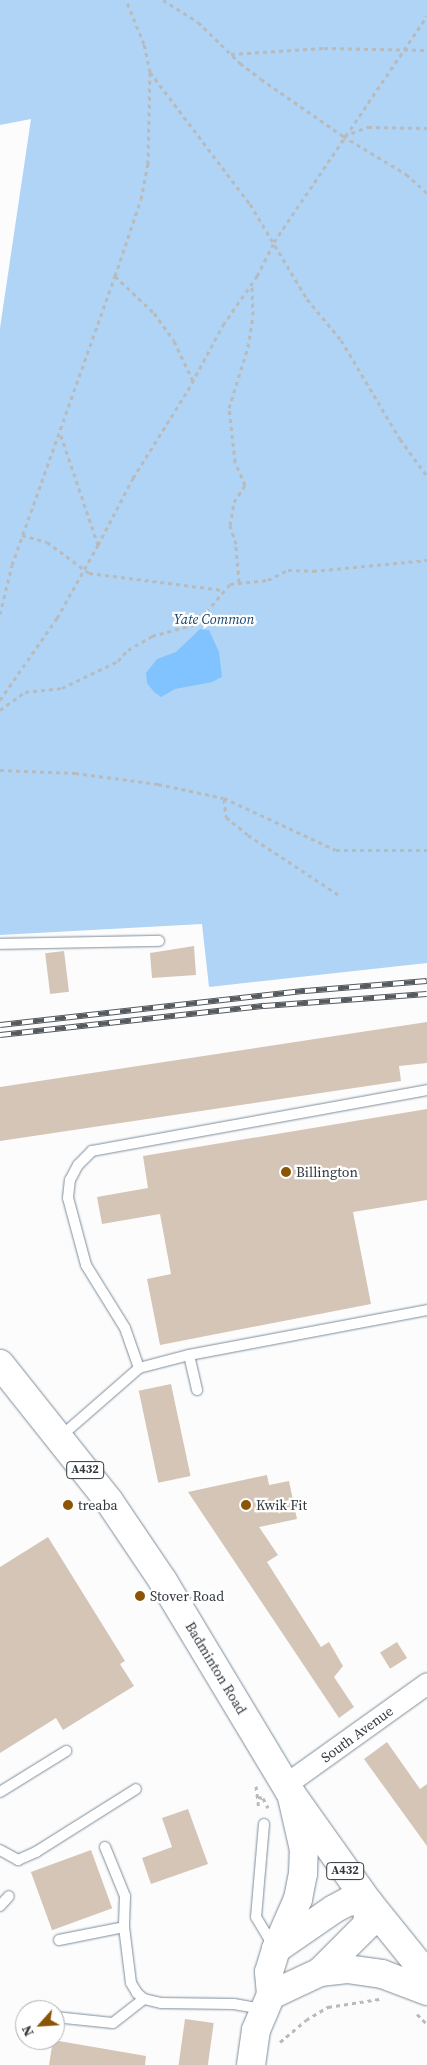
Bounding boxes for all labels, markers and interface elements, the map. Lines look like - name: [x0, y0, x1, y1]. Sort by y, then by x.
- park label: Yate Common: [174, 611, 254, 627]
- place label: Billington: [296, 1164, 358, 1180]
- marker: Billington: [280, 1166, 292, 1178]
- road number: A432: [65, 1460, 105, 1480]
- place label: treaba: [78, 1497, 118, 1513]
- place label: Kwik Fit: [256, 1497, 307, 1513]
- marker: treaba: [62, 1499, 74, 1511]
- marker: Kwik Fit: [240, 1499, 252, 1511]
- place label: Stover Road: [150, 1588, 224, 1604]
- marker: Stover Road: [134, 1590, 146, 1602]
- street label: Badminton Road: [182, 1619, 250, 1717]
- street label: South Avenue: [318, 1702, 396, 1766]
- road number: A432: [325, 1862, 365, 1880]
- north arrow: [15, 2000, 65, 2050]
- text: N: [16, 2022, 39, 2040]

